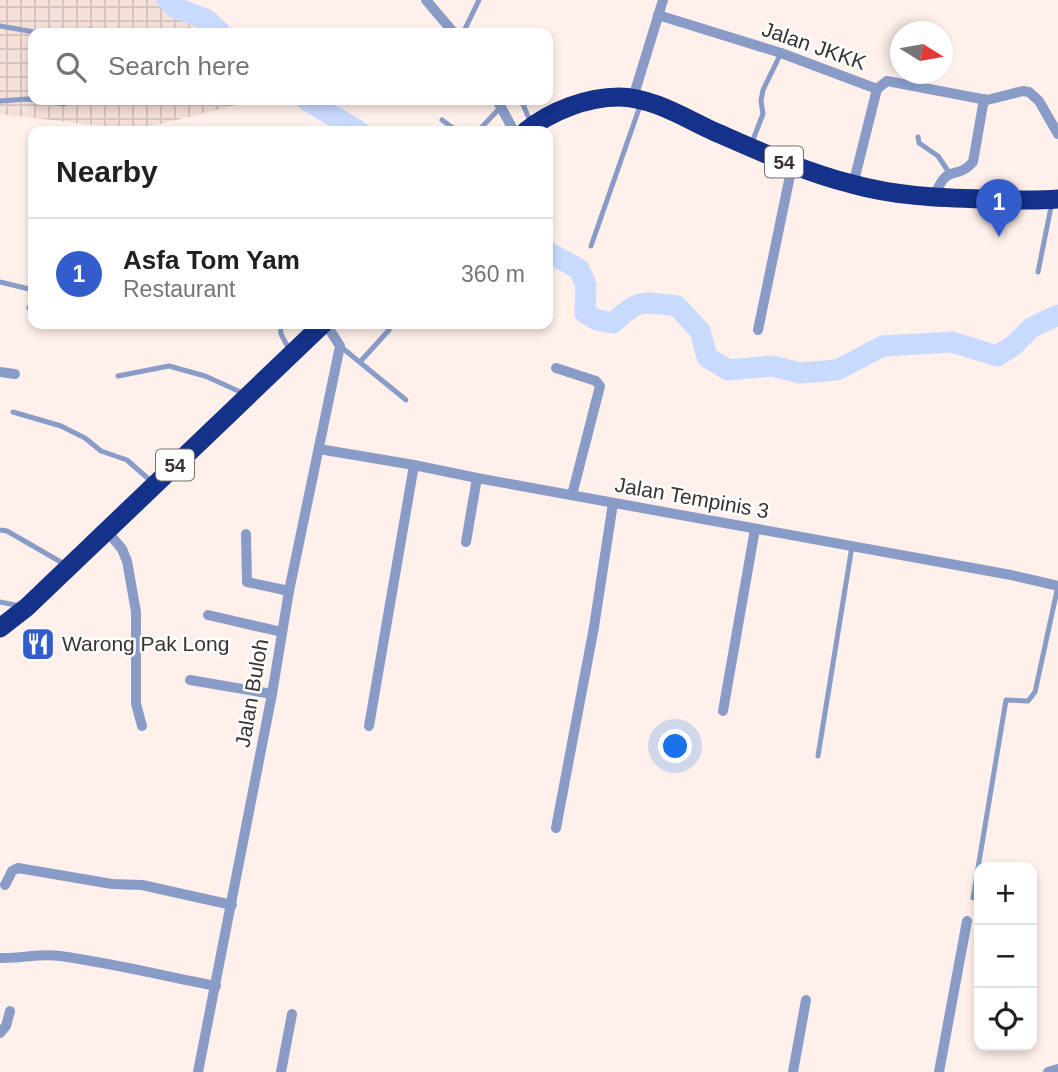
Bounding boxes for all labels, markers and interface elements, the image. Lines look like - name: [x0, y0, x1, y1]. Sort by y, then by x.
- street label: Jalan JKKK: [759, 17, 869, 74]
- north arrow: [890, 21, 953, 84]
- search box: [28, 28, 553, 105]
- icon: search: [52, 48, 90, 86]
- text: Search here: [108, 51, 250, 81]
- road number: 54: [765, 146, 803, 178]
- text: Nearby: [56, 155, 158, 188]
- pin: 1: [976, 179, 1022, 237]
- text: Asfa Tom Yam: [123, 245, 300, 275]
- text: 1: [73, 261, 85, 287]
- text: 360 m: [461, 261, 525, 287]
- text: Restaurant: [123, 276, 236, 302]
- road number: 54: [156, 450, 194, 480]
- street label: Jalan Tempinis 3: [613, 473, 771, 522]
- restaurant icon: Warong Pak Long: [19, 625, 57, 663]
- place label: Warong Pak Long: [62, 632, 229, 655]
- street label: Jalan Buloh: [231, 637, 272, 749]
- your location: [658, 729, 692, 763]
- map controls: [974, 862, 1037, 1051]
- button: +: [974, 862, 1037, 925]
- button: −: [974, 925, 1037, 988]
- button: locate: [974, 988, 1037, 1051]

